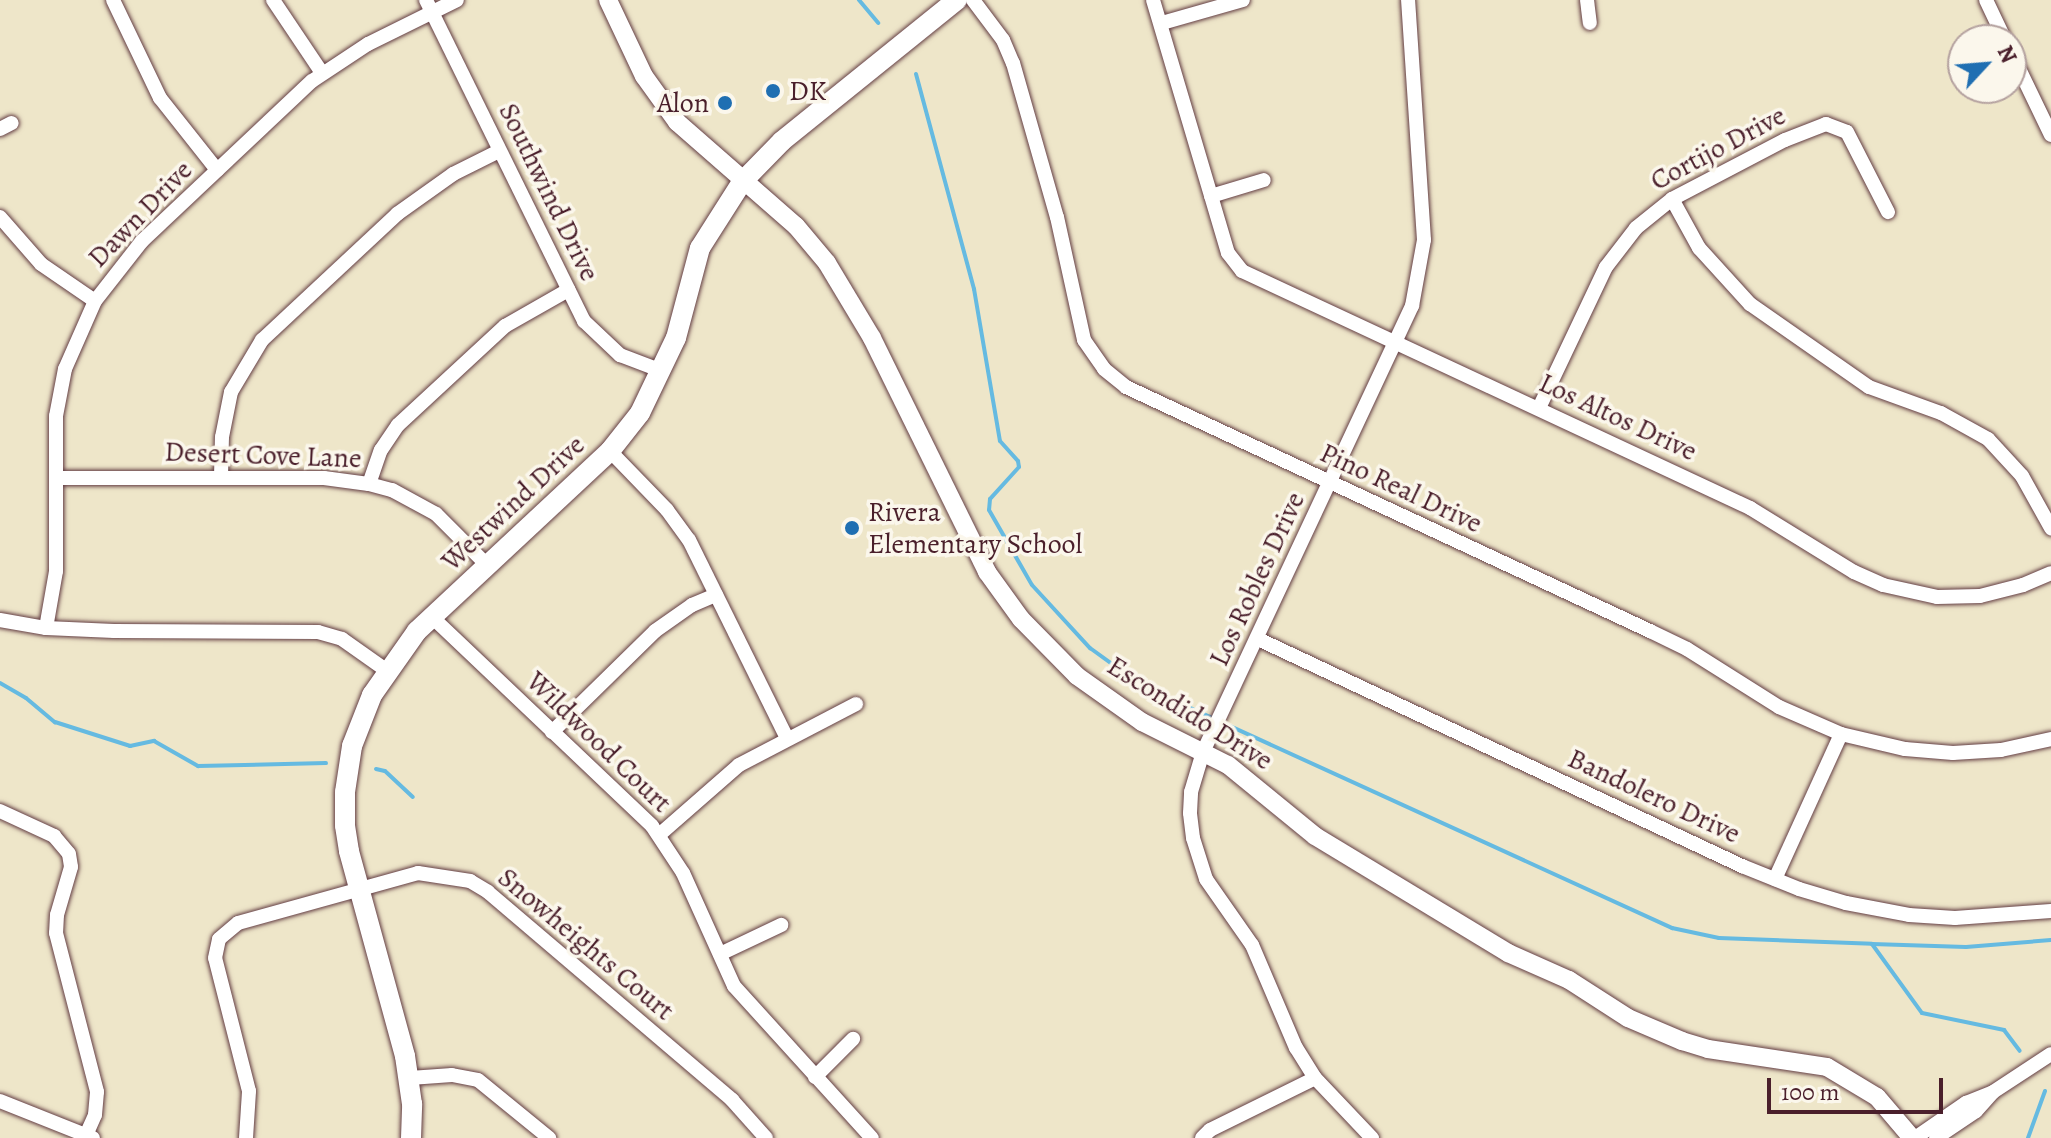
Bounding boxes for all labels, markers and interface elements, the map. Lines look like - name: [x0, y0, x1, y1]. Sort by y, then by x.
- north arrow: [1947, 24, 2027, 104]
- text: N: [1990, 41, 2024, 68]
- place label: DK: [789, 74, 826, 108]
- marker: DK: [764, 82, 782, 100]
- place label: Alon: [657, 86, 709, 120]
- marker: Alon: [716, 94, 734, 112]
- street label: Southwind Drive: [491, 98, 607, 286]
- street label: Cortijo Drive: [1645, 98, 1791, 198]
- street label: Dawn Drive: [81, 154, 199, 274]
- street label: Los Altos Drive: [1534, 366, 1702, 468]
- street label: Westwind Drive: [434, 428, 592, 578]
- street label: Desert Cove Lane: [164, 435, 362, 475]
- street label: Pino Real Drive: [1315, 436, 1487, 540]
- street label: Los Robles Drive: [1202, 487, 1312, 671]
- place label: Rivera Elementary School: [868, 495, 1082, 561]
- marker: Rivera Elementary School: [843, 519, 861, 537]
- street label: Escondido Drive: [1101, 649, 1279, 777]
- street label: Wildwood Court: [520, 664, 678, 820]
- street label: Bandolero Drive: [1562, 741, 1746, 851]
- street label: Snowheights Court: [491, 861, 681, 1027]
- scale bar: [1771, 1062, 1947, 1112]
- text: 100 m: [1781, 1076, 1840, 1108]

